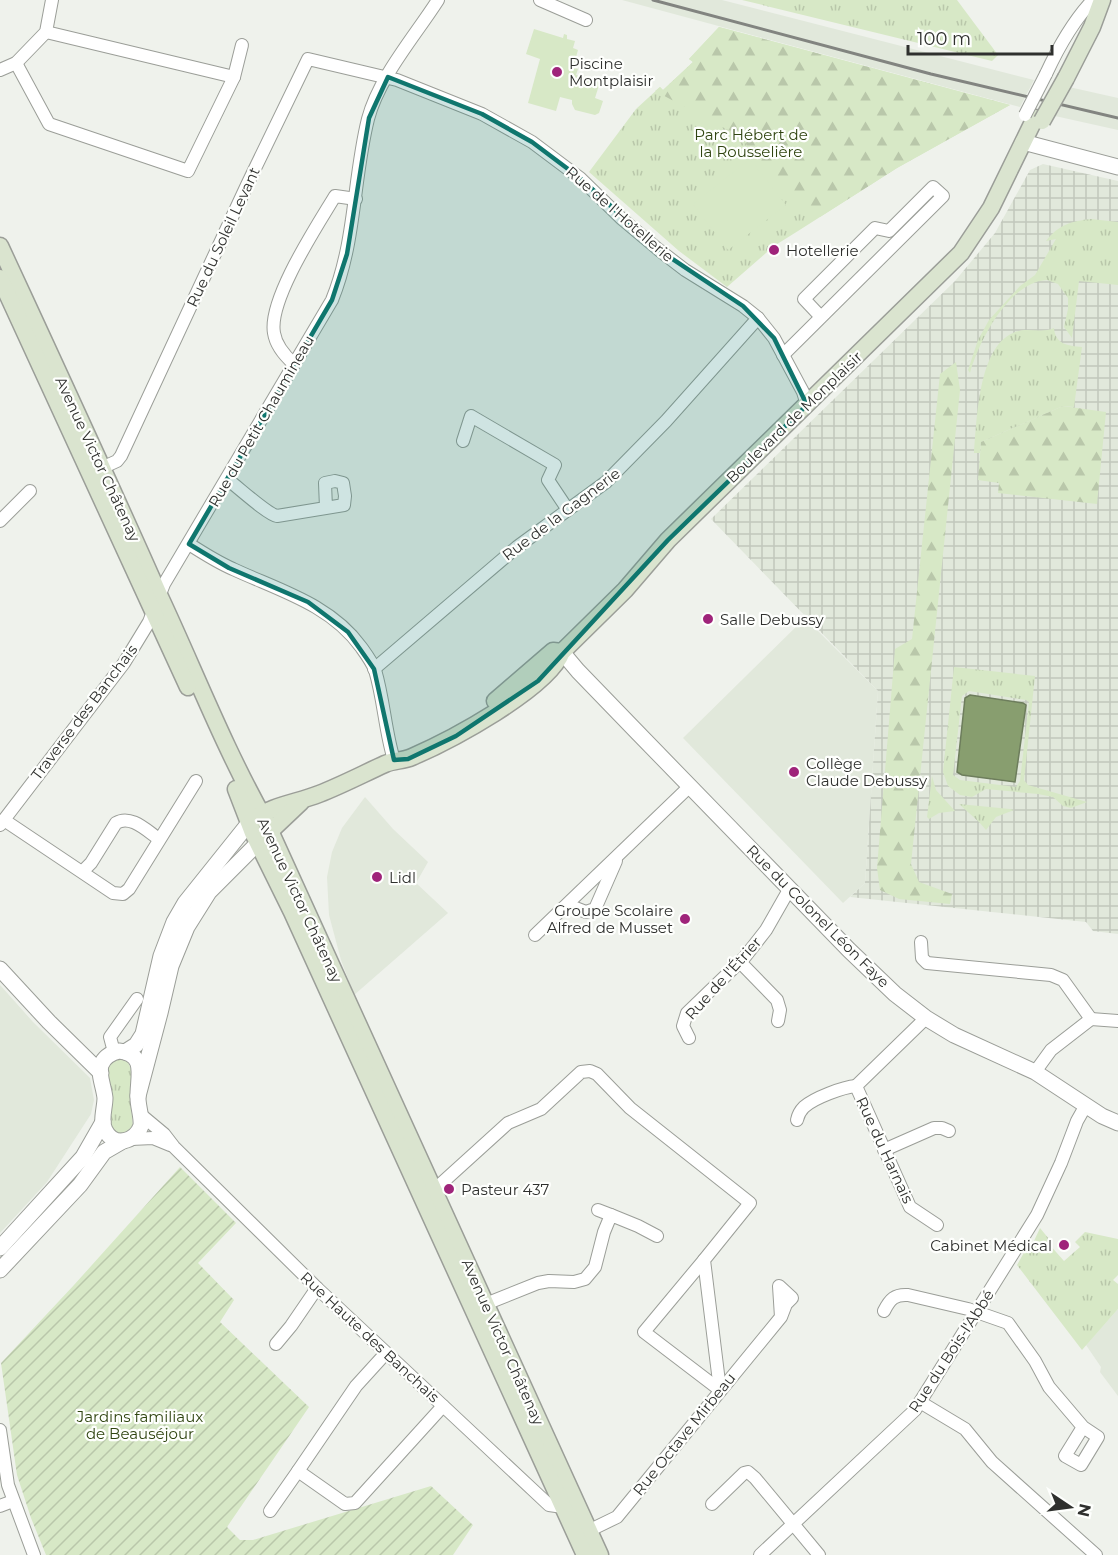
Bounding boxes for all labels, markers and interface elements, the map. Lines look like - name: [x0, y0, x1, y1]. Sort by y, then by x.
- scale bar: [908, 18, 1052, 56]
- text: 100 m: [917, 28, 971, 50]
- place label: Piscine Montplaisir: [569, 54, 653, 90]
- marker: Piscine Montplaisir: [550, 65, 564, 79]
- park label: Parc Hébert de la Rousselière: [694, 125, 808, 161]
- street label: Rue de l'Hotellerie: [562, 162, 678, 266]
- street label: Rue du Soleil Levant: [182, 164, 264, 310]
- place label: Hotellerie: [786, 241, 859, 260]
- marker: Hotellerie: [767, 243, 781, 257]
- street label: Rue du Petit Chaumineau: [204, 332, 318, 510]
- street label: Boulevard de Monplaisir: [722, 347, 866, 487]
- street label: Avenue Victor Châtenay: [51, 374, 145, 545]
- street label: Rue de la Gagnerie: [498, 463, 624, 565]
- place label: Salle Debussy: [720, 610, 824, 629]
- marker: Salle Debussy: [701, 612, 715, 626]
- street label: Traverse des Banchais: [27, 640, 141, 784]
- place label: Collège Claude Debussy: [806, 754, 928, 790]
- marker: Collège Claude Debussy: [787, 765, 801, 779]
- street label: Avenue Victor Châtenay: [253, 815, 347, 986]
- street label: Rue du Colonel Léon Faye: [743, 841, 893, 991]
- place label: Lidl: [389, 868, 416, 887]
- marker: Lidl: [370, 870, 384, 884]
- place label: Groupe Scolaire Alfred de Musset: [547, 901, 673, 937]
- marker: Groupe Scolaire Alfred de Musset: [678, 912, 692, 926]
- street label: Rue de l'Étrier: [681, 933, 765, 1023]
- street label: Rue du Harnais: [852, 1094, 918, 1206]
- place label: Pasteur 437: [461, 1180, 550, 1199]
- marker: Pasteur 437: [442, 1182, 456, 1196]
- place label: Cabinet Médical: [930, 1236, 1052, 1255]
- marker: Cabinet Médical: [1057, 1238, 1071, 1252]
- street label: Avenue Victor Châtenay: [458, 1256, 549, 1429]
- street label: Rue Haute des Banchais: [296, 1268, 444, 1406]
- street label: Rue du Bois-l'Abbé: [904, 1286, 998, 1416]
- street label: Rue Octave Mirbeau: [629, 1369, 739, 1499]
- park label: Jardins familiaux de Beauséjour: [76, 1407, 203, 1443]
- north arrow: [1040, 1477, 1100, 1537]
- text: N: [1073, 1502, 1095, 1519]

